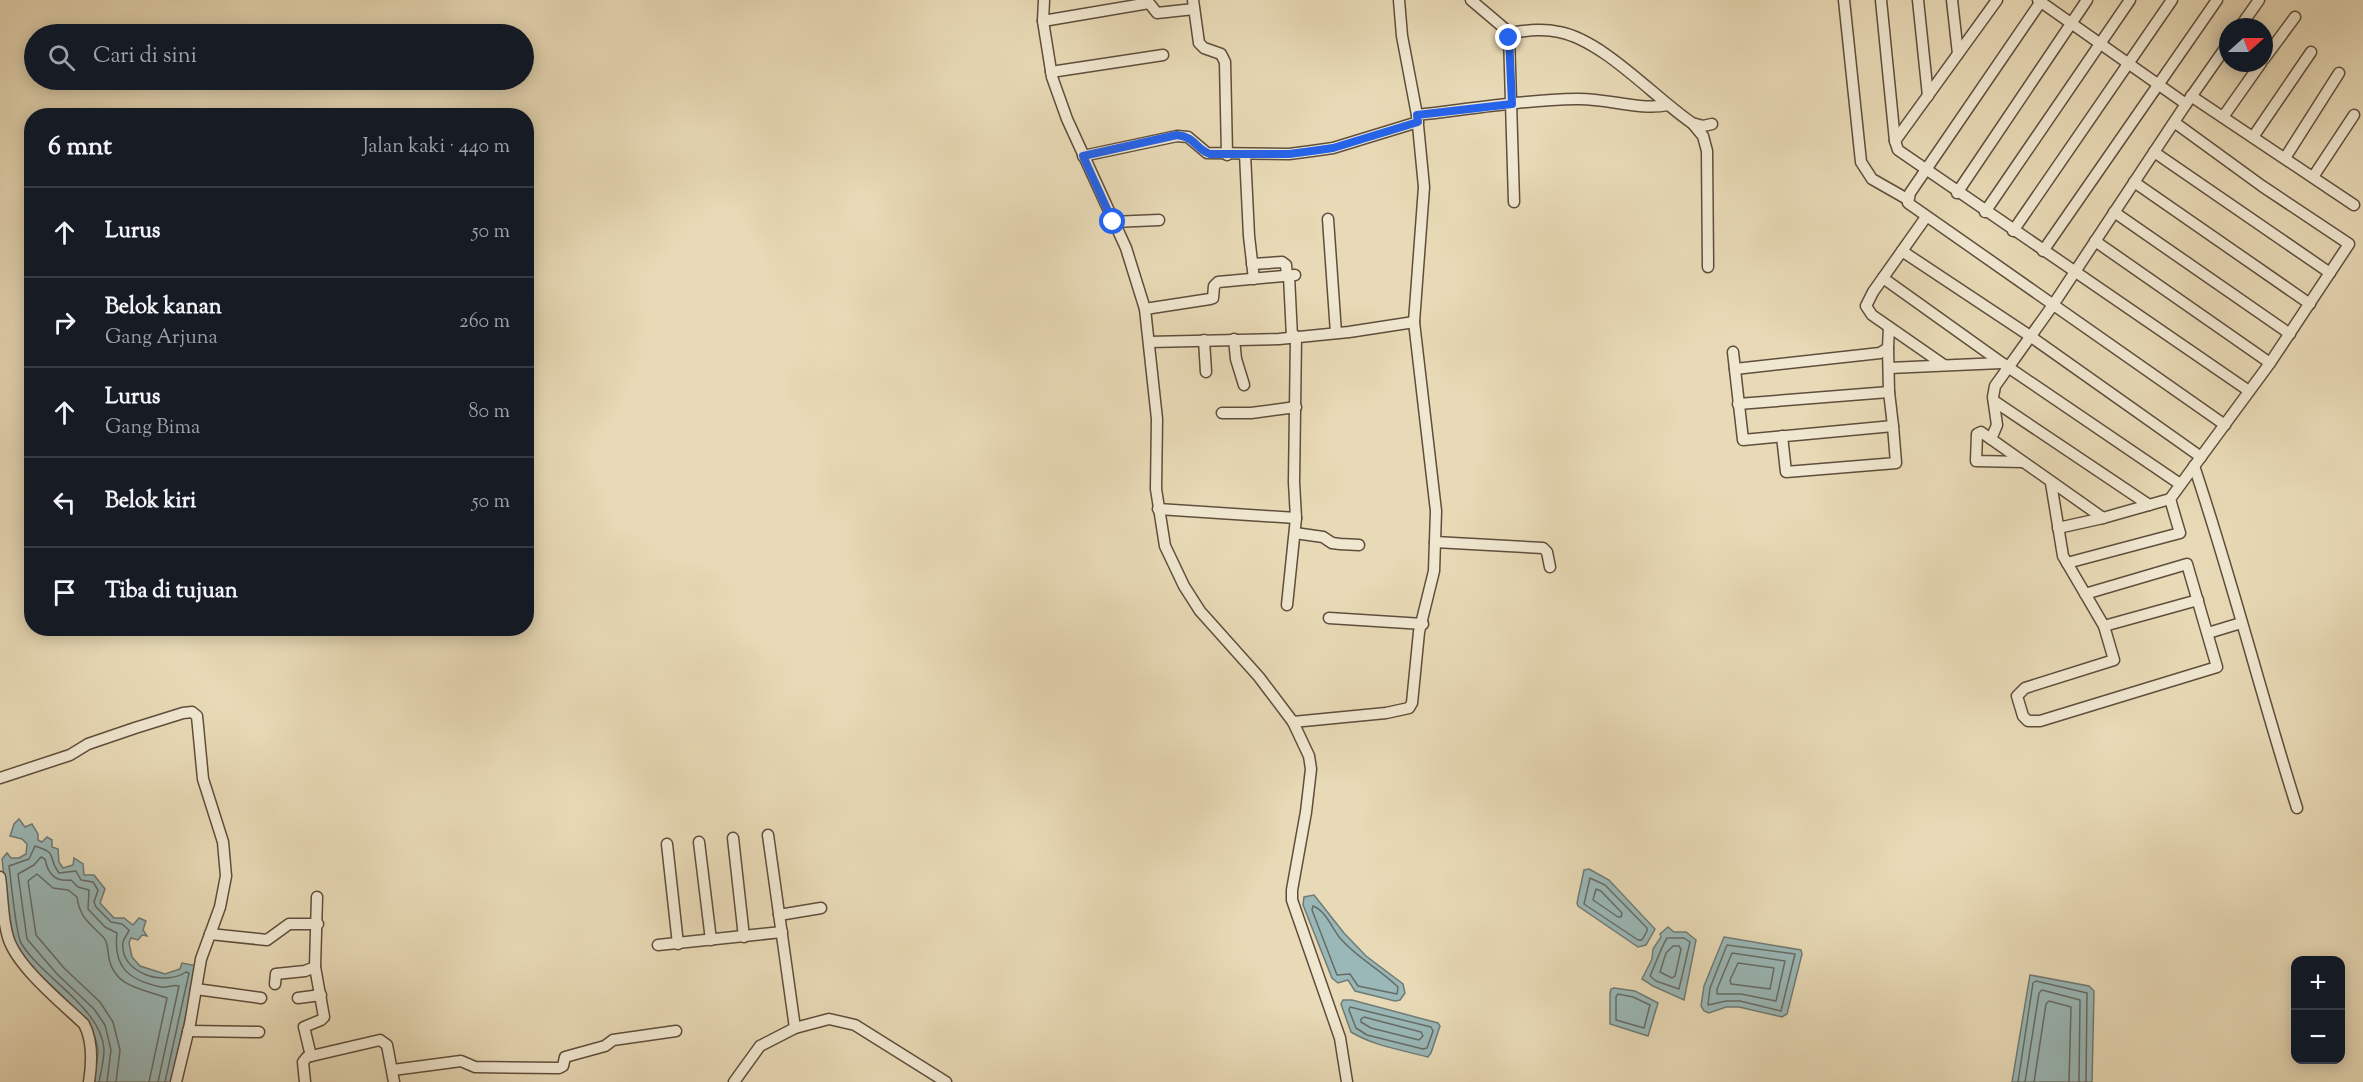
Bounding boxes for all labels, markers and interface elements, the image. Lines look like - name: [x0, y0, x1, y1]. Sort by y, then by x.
- north arrow: [2219, 18, 2273, 72]
- search box: [24, 24, 534, 90]
- route end: [1495, 24, 1521, 50]
- icon: search: [45, 41, 78, 74]
- text: Cari di sini: [93, 41, 197, 73]
- text: 6 mnt: [48, 129, 112, 166]
- text: Jalan kaki · 440 m: [362, 133, 510, 162]
- route start: [1099, 208, 1125, 234]
- icon: ahead: [48, 216, 81, 249]
- text: Lurus: [105, 216, 161, 248]
- text: 50 m: [472, 218, 510, 247]
- text: Belok kanan: [105, 292, 222, 324]
- icon: right: [48, 306, 81, 339]
- text: 260 m: [459, 308, 510, 337]
- text: Gang Arjuna: [105, 324, 218, 353]
- text: Lurus: [105, 382, 161, 414]
- icon: ahead: [48, 396, 81, 429]
- text: 80 m: [469, 398, 510, 427]
- text: Gang Bima: [105, 414, 200, 443]
- icon: left: [48, 486, 81, 519]
- text: Belok kiri: [105, 486, 196, 518]
- text: 50 m: [472, 488, 510, 517]
- icon: arrive: [48, 576, 81, 609]
- text: Tiba di tujuan: [105, 576, 238, 608]
- map controls: [2291, 956, 2345, 1064]
- button: +: [2291, 956, 2345, 1010]
- button: −: [2291, 1010, 2345, 1064]

